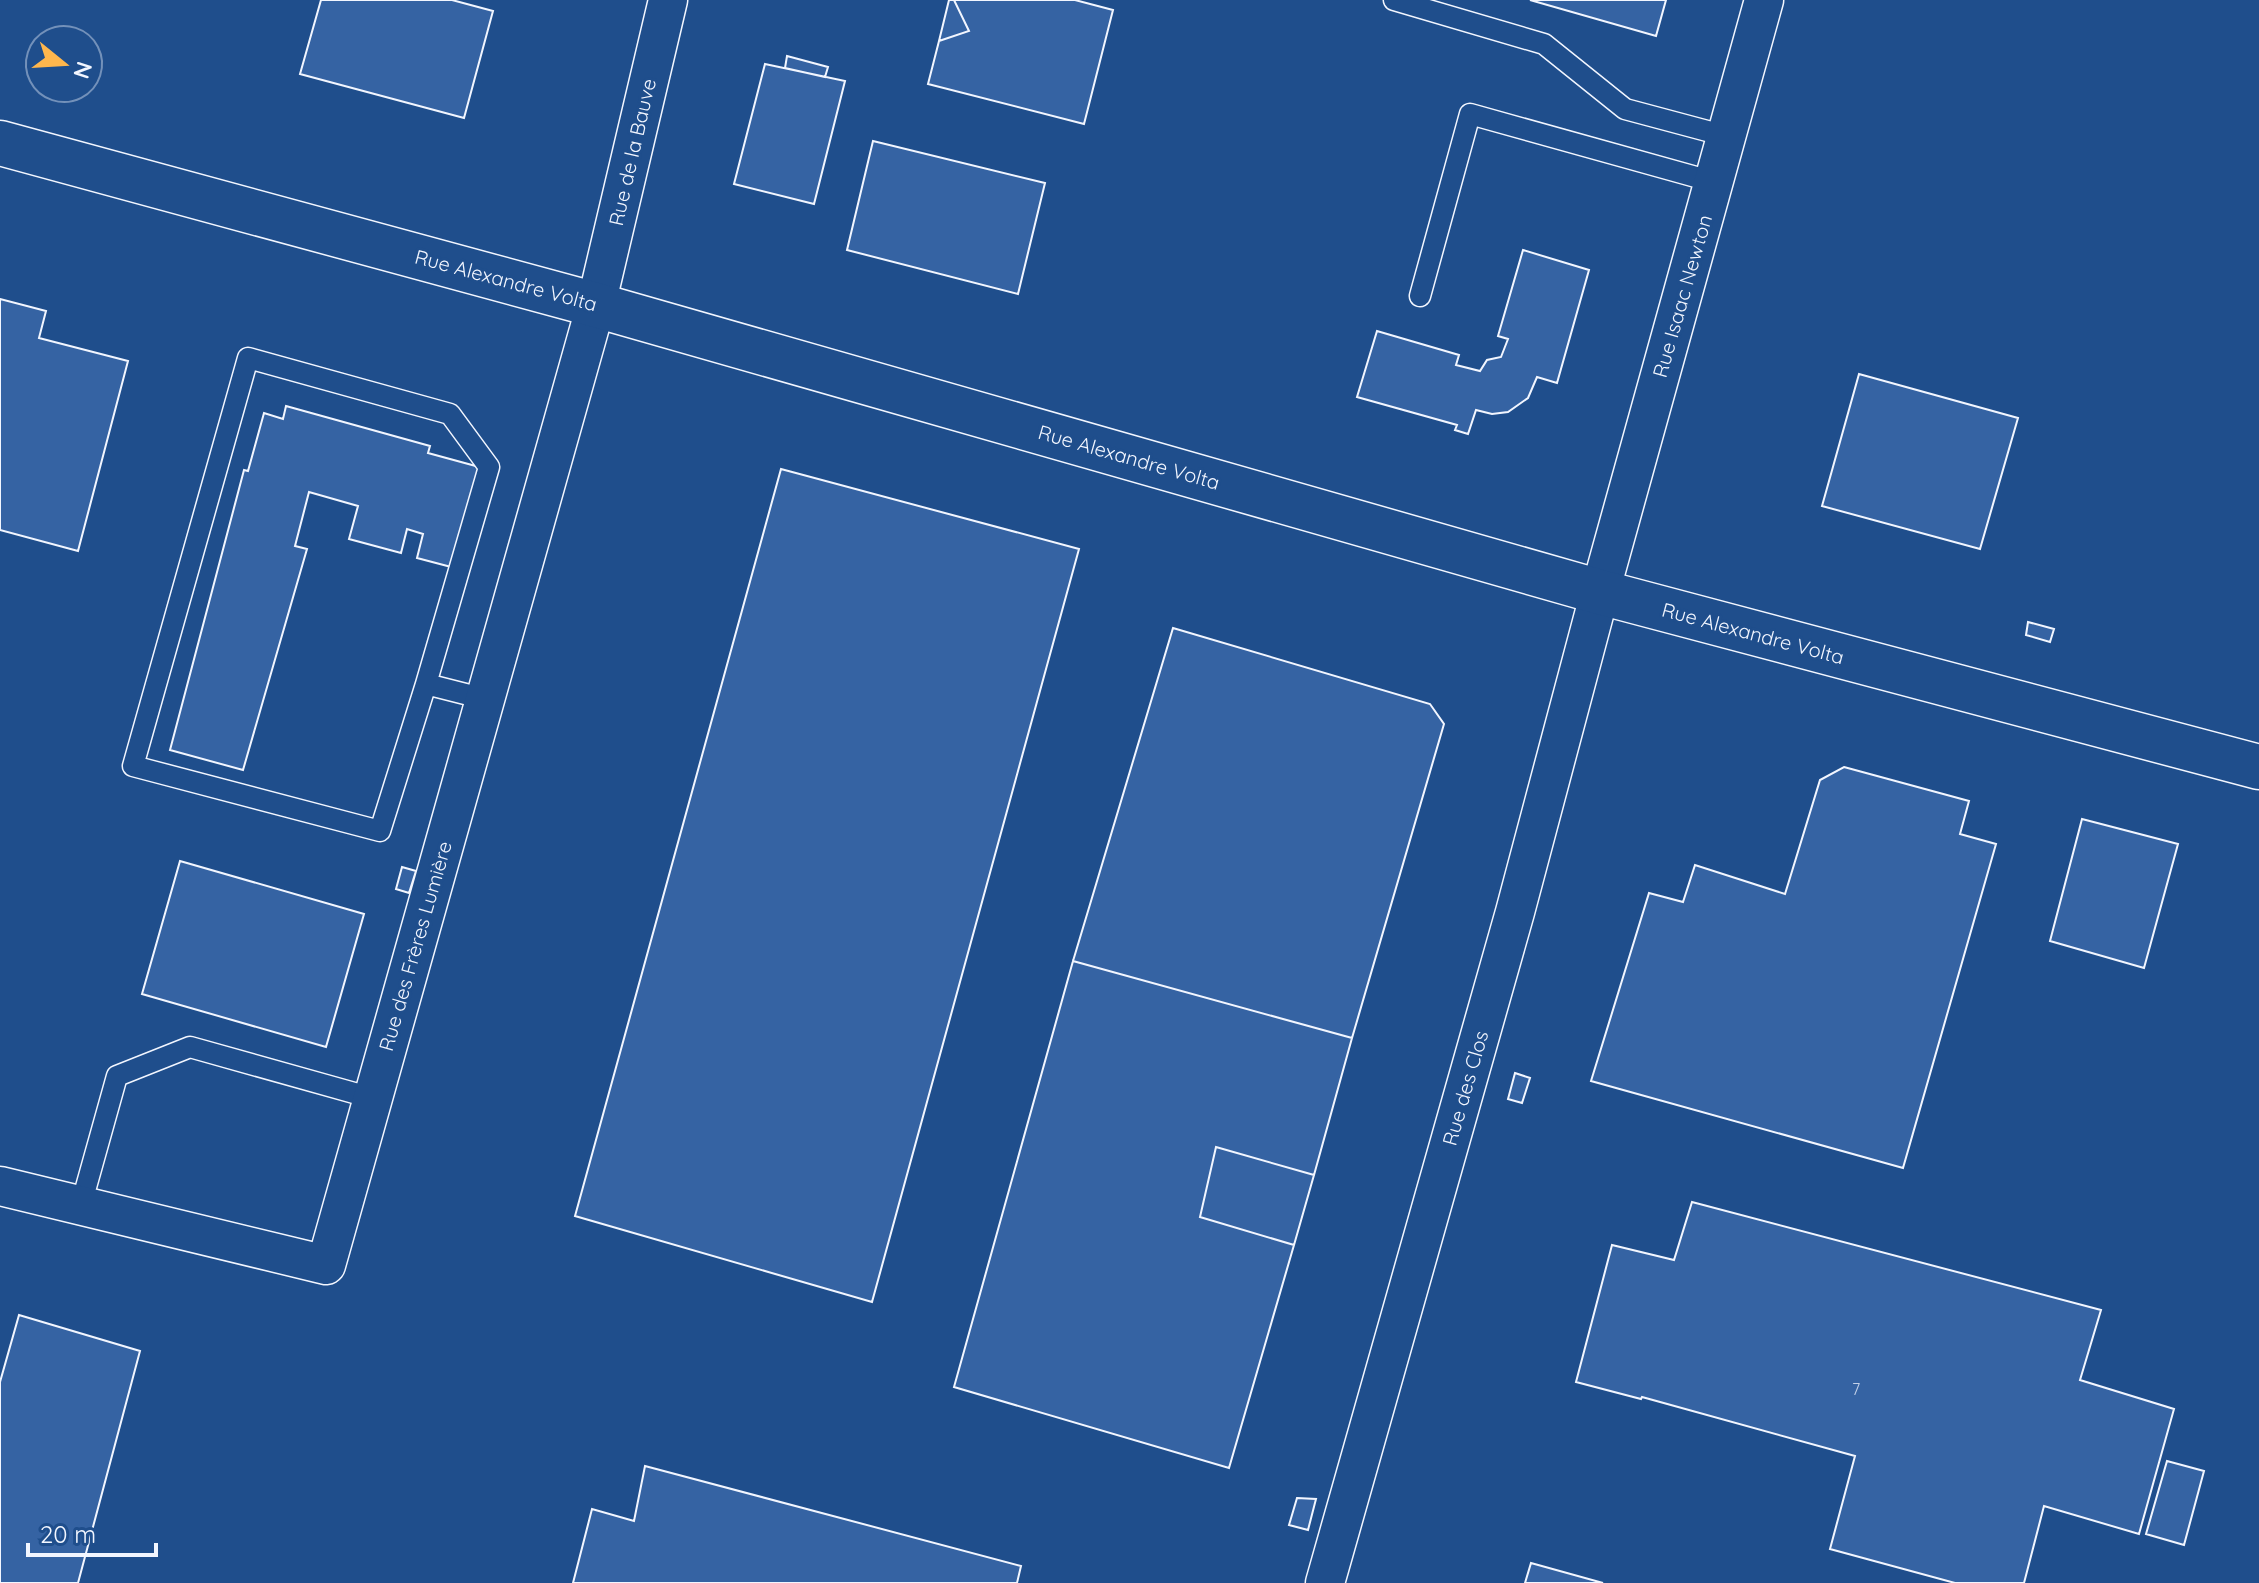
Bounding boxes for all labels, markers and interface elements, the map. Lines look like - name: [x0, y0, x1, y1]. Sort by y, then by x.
- north arrow: [24, 24, 104, 104]
- text: N: [67, 58, 99, 82]
- street label: Rue de la Bauve: [603, 76, 661, 228]
- street label: Rue Isaac Newton: [1647, 212, 1717, 380]
- street label: Rue Alexandre Volta: [412, 244, 600, 316]
- street label: Rue Alexandre Volta: [1035, 419, 1223, 495]
- street label: Rue Alexandre Volta: [1659, 597, 1847, 669]
- street label: Rue des Frères Lumière: [373, 838, 457, 1054]
- street label: Rue des Clos: [1437, 1028, 1493, 1148]
- house number: 7: [1852, 1379, 1860, 1399]
- scale bar: [28, 1507, 156, 1557]
- text: 20 m: [40, 1519, 96, 1549]

